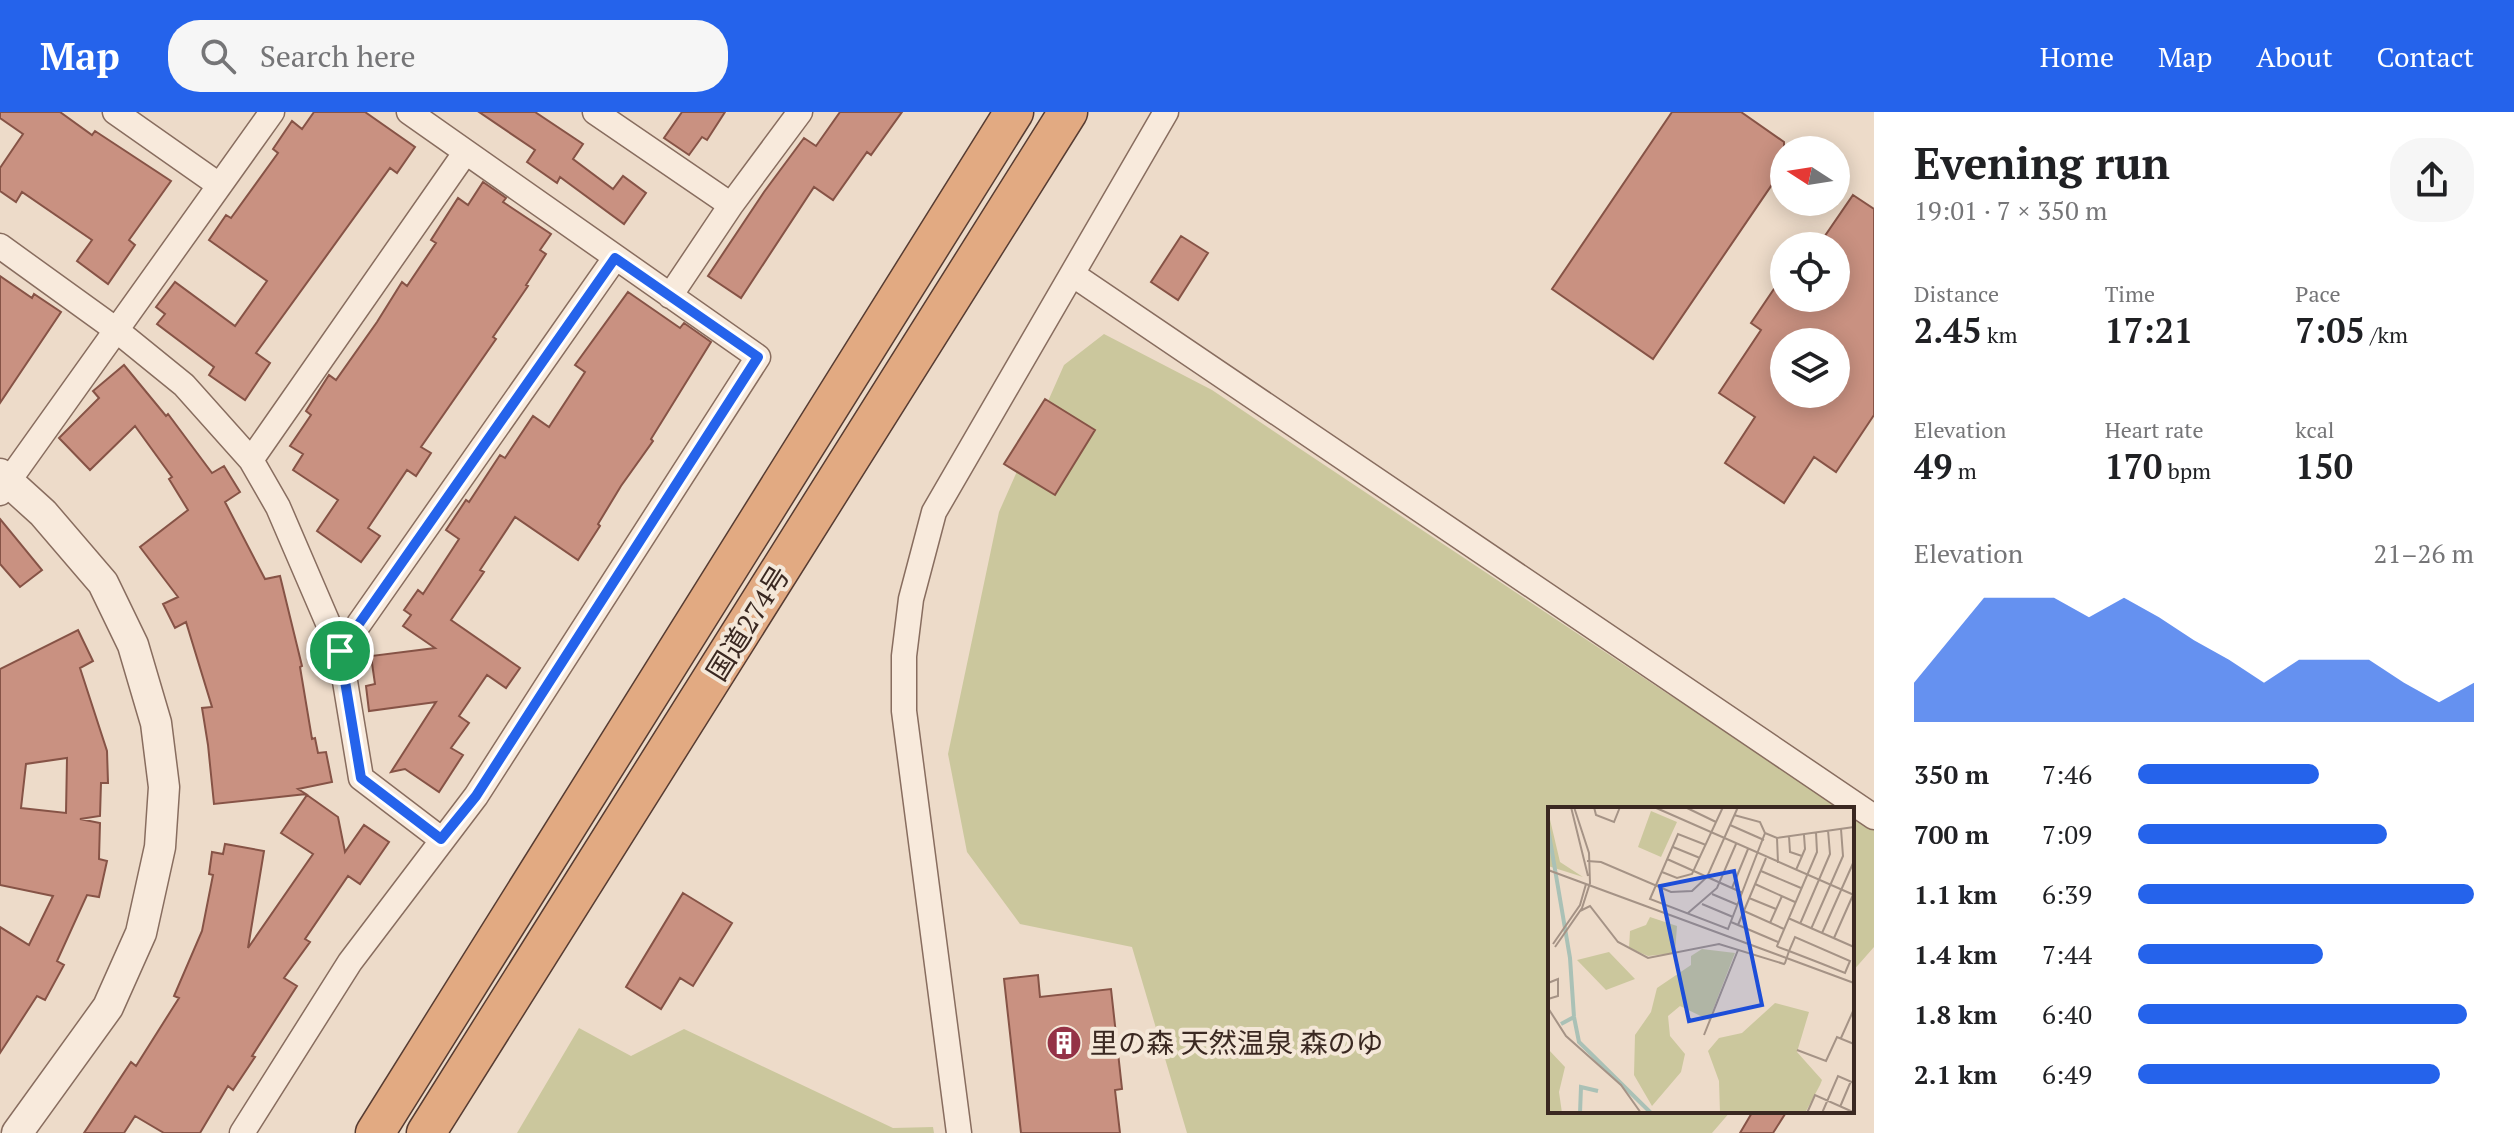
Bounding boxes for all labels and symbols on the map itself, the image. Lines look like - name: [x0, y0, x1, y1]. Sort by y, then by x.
- north arrow: [1770, 136, 1850, 216]
- street label: 国道274号: [698, 558, 797, 687]
- pin: [306, 617, 374, 685]
- inset map: [1548, 807, 1854, 1113]
- building icon: 里の森 天然温泉 森のゆ: [1045, 1024, 1083, 1062]
- place label: 里の森 天然温泉 森のゆ: [1090, 1024, 1384, 1061]

